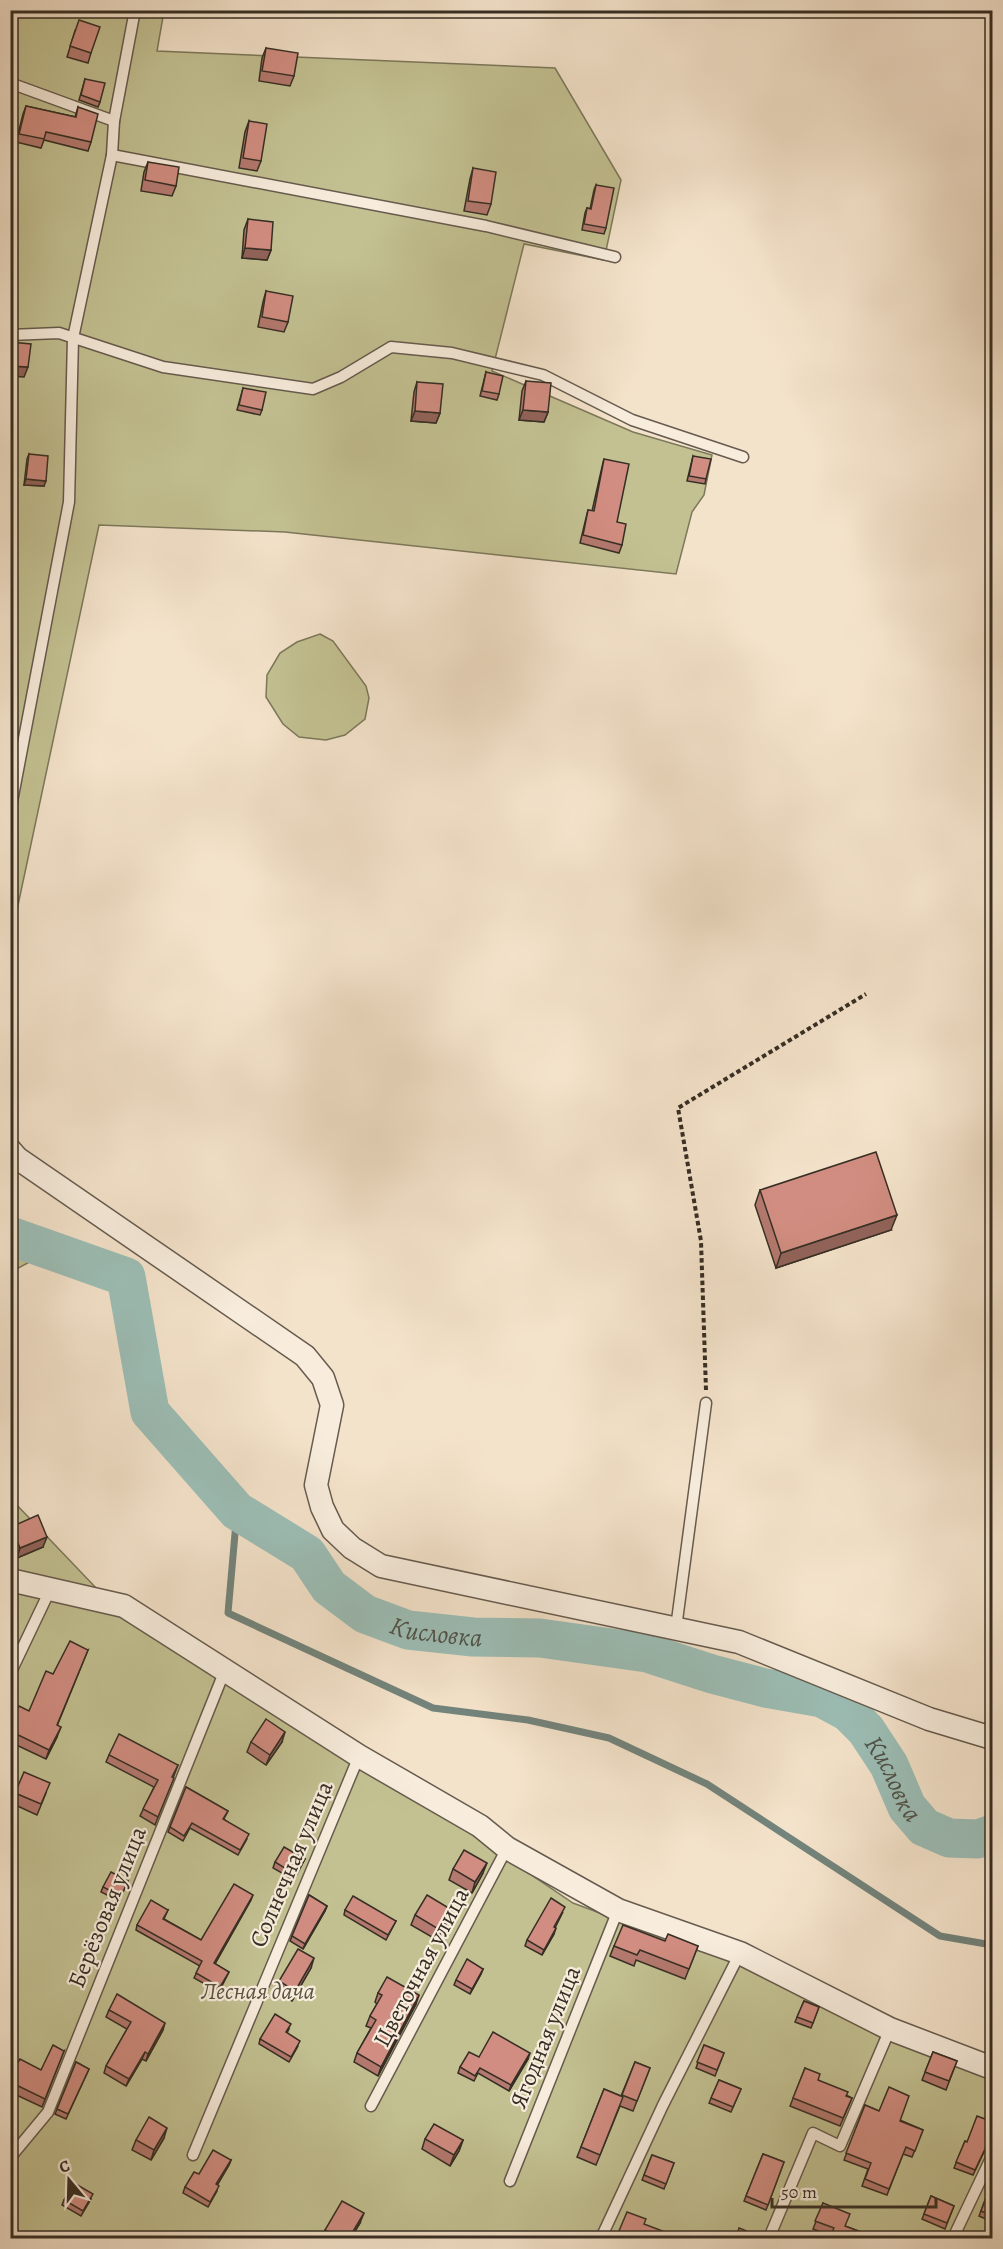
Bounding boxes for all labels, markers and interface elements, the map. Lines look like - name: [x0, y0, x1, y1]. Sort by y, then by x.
- water label: Кисловка: [385, 1607, 482, 1655]
- water label: Кисловка: [857, 1729, 930, 1829]
- street label: Солнечная улица: [242, 1776, 340, 1952]
- street label: Берёзовая улица: [60, 1822, 154, 1992]
- street label: Цветочная улица: [365, 1882, 477, 2052]
- street label: Ягодная улица: [502, 1961, 588, 2113]
- park label: Лесная дача: [200, 1975, 315, 2007]
- north arrow: [39, 2150, 99, 2210]
- text: С: [56, 2155, 73, 2179]
- scale bar: [772, 2171, 936, 2209]
- text: 50 m: [781, 2180, 817, 2204]

